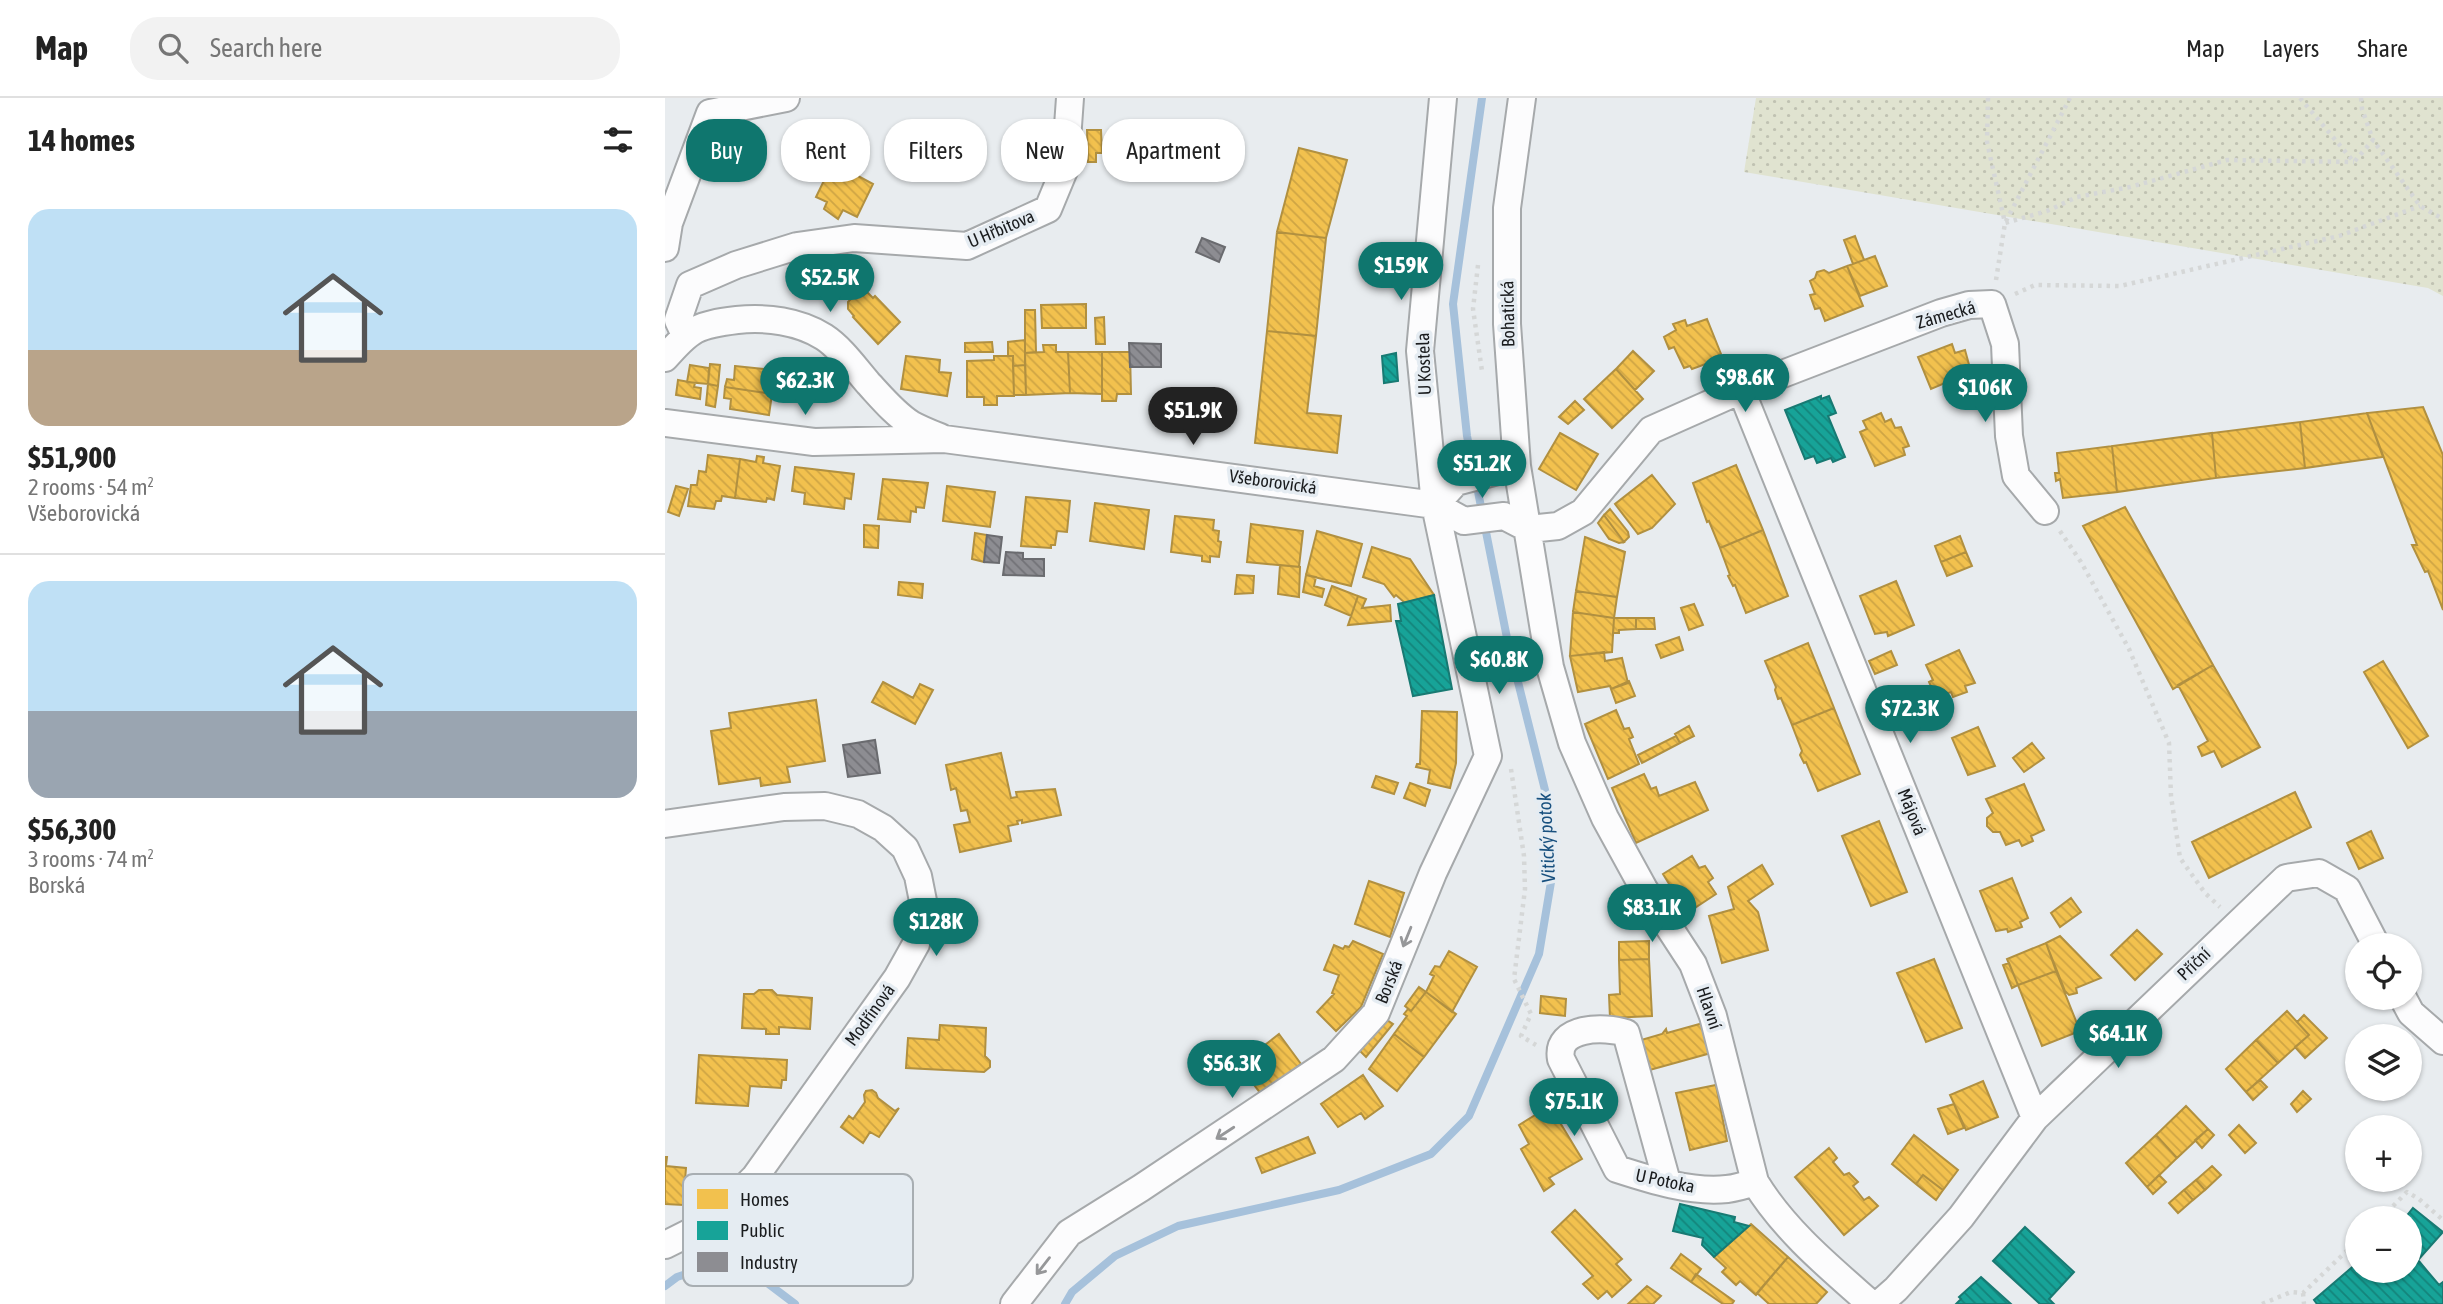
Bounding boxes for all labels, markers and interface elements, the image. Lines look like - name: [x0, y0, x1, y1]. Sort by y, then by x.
- search box: [130, 17, 620, 80]
- text: Map: [35, 29, 88, 67]
- icon: search: [154, 29, 192, 67]
- text: Search here: [210, 33, 322, 63]
- text: Map: [2186, 35, 2225, 62]
- text: Layers: [2263, 35, 2319, 62]
- text: Share: [2357, 35, 2408, 62]
- chip: Buy: [686, 119, 767, 182]
- chip: Rent: [781, 119, 870, 182]
- chip: Filters: [884, 119, 987, 182]
- chip: New: [1001, 119, 1088, 182]
- chip: Apartment: [1102, 119, 1245, 182]
- icon: filters: [599, 121, 637, 159]
- text: 14 homes: [28, 123, 135, 157]
- street label: U Hřbitova: [964, 205, 1037, 252]
- pin: $159K: [1352, 242, 1450, 302]
- text: $159K: [1374, 252, 1428, 278]
- pin: $52.5K: [773, 254, 887, 314]
- icon: home: [270, 255, 396, 381]
- text: $52.5K: [801, 264, 859, 290]
- street label: Bohatická: [1496, 281, 1519, 347]
- street label: Zámecká: [1914, 296, 1978, 333]
- street label: U Kostela: [1412, 332, 1435, 396]
- pin: $98.6K: [1688, 354, 1802, 414]
- pin: $62.3K: [748, 358, 862, 417]
- text: $98.6K: [1716, 364, 1774, 390]
- pin: $106K: [1936, 364, 2034, 424]
- text: $62.3K: [776, 367, 834, 393]
- text: $106K: [1958, 374, 2012, 400]
- pin: $51.9K: [1136, 388, 1250, 447]
- text: $51.9K: [1164, 397, 1222, 423]
- text: $51,900: [28, 440, 116, 474]
- pin: $51.2K: [1425, 440, 1539, 500]
- text: $51.2K: [1453, 450, 1511, 476]
- street label: Všeborovická: [1228, 465, 1318, 498]
- text: 2 rooms · 54 m²: [28, 474, 154, 500]
- text: Všeborovická: [28, 500, 140, 526]
- icon: home: [270, 627, 396, 753]
- pin: $60.8K: [1442, 636, 1556, 696]
- text: $60.8K: [1470, 646, 1528, 672]
- pin: $72.3K: [1853, 686, 1967, 745]
- text: $72.3K: [1881, 695, 1939, 721]
- street label: Májová: [1894, 785, 1931, 838]
- water label: Vitický potok: [1533, 792, 1559, 883]
- text: $56,300: [28, 812, 116, 846]
- text: 3 rooms · 74 m²: [28, 846, 154, 872]
- text: Borská: [28, 872, 85, 898]
- pin: $83.1K: [1595, 884, 1709, 944]
- text: $83.1K: [1623, 894, 1681, 920]
- pin: $128K: [887, 898, 985, 958]
- text: $128K: [909, 908, 963, 934]
- one-way arrow: [1400, 925, 1413, 947]
- map controls: [2345, 933, 2422, 1283]
- button: locate: [2345, 933, 2422, 1010]
- street label: Příční: [2173, 943, 2215, 984]
- street label: Borská: [1370, 957, 1407, 1007]
- street label: Modřínová: [840, 980, 899, 1050]
- street label: Hlavní: [1692, 984, 1727, 1032]
- pin: $64.1K: [2061, 1010, 2175, 1070]
- text: $64.1K: [2089, 1020, 2147, 1046]
- button: layers: [2345, 1024, 2422, 1101]
- pin: $56.3K: [1175, 1040, 1289, 1100]
- text: $56.3K: [1203, 1050, 1261, 1076]
- pin: $75.1K: [1517, 1079, 1631, 1138]
- text: $75.1K: [1545, 1088, 1603, 1114]
- button: +: [2345, 1115, 2422, 1192]
- one-way arrow: [1216, 1126, 1235, 1140]
- street label: U Potoka: [1634, 1164, 1697, 1197]
- legend: [683, 1174, 913, 1286]
- text: Homes: [740, 1188, 789, 1210]
- button: −: [2345, 1206, 2422, 1283]
- text: Public: [740, 1219, 785, 1241]
- text: Industry: [740, 1251, 798, 1273]
- one-way arrow: [1035, 1257, 1051, 1275]

